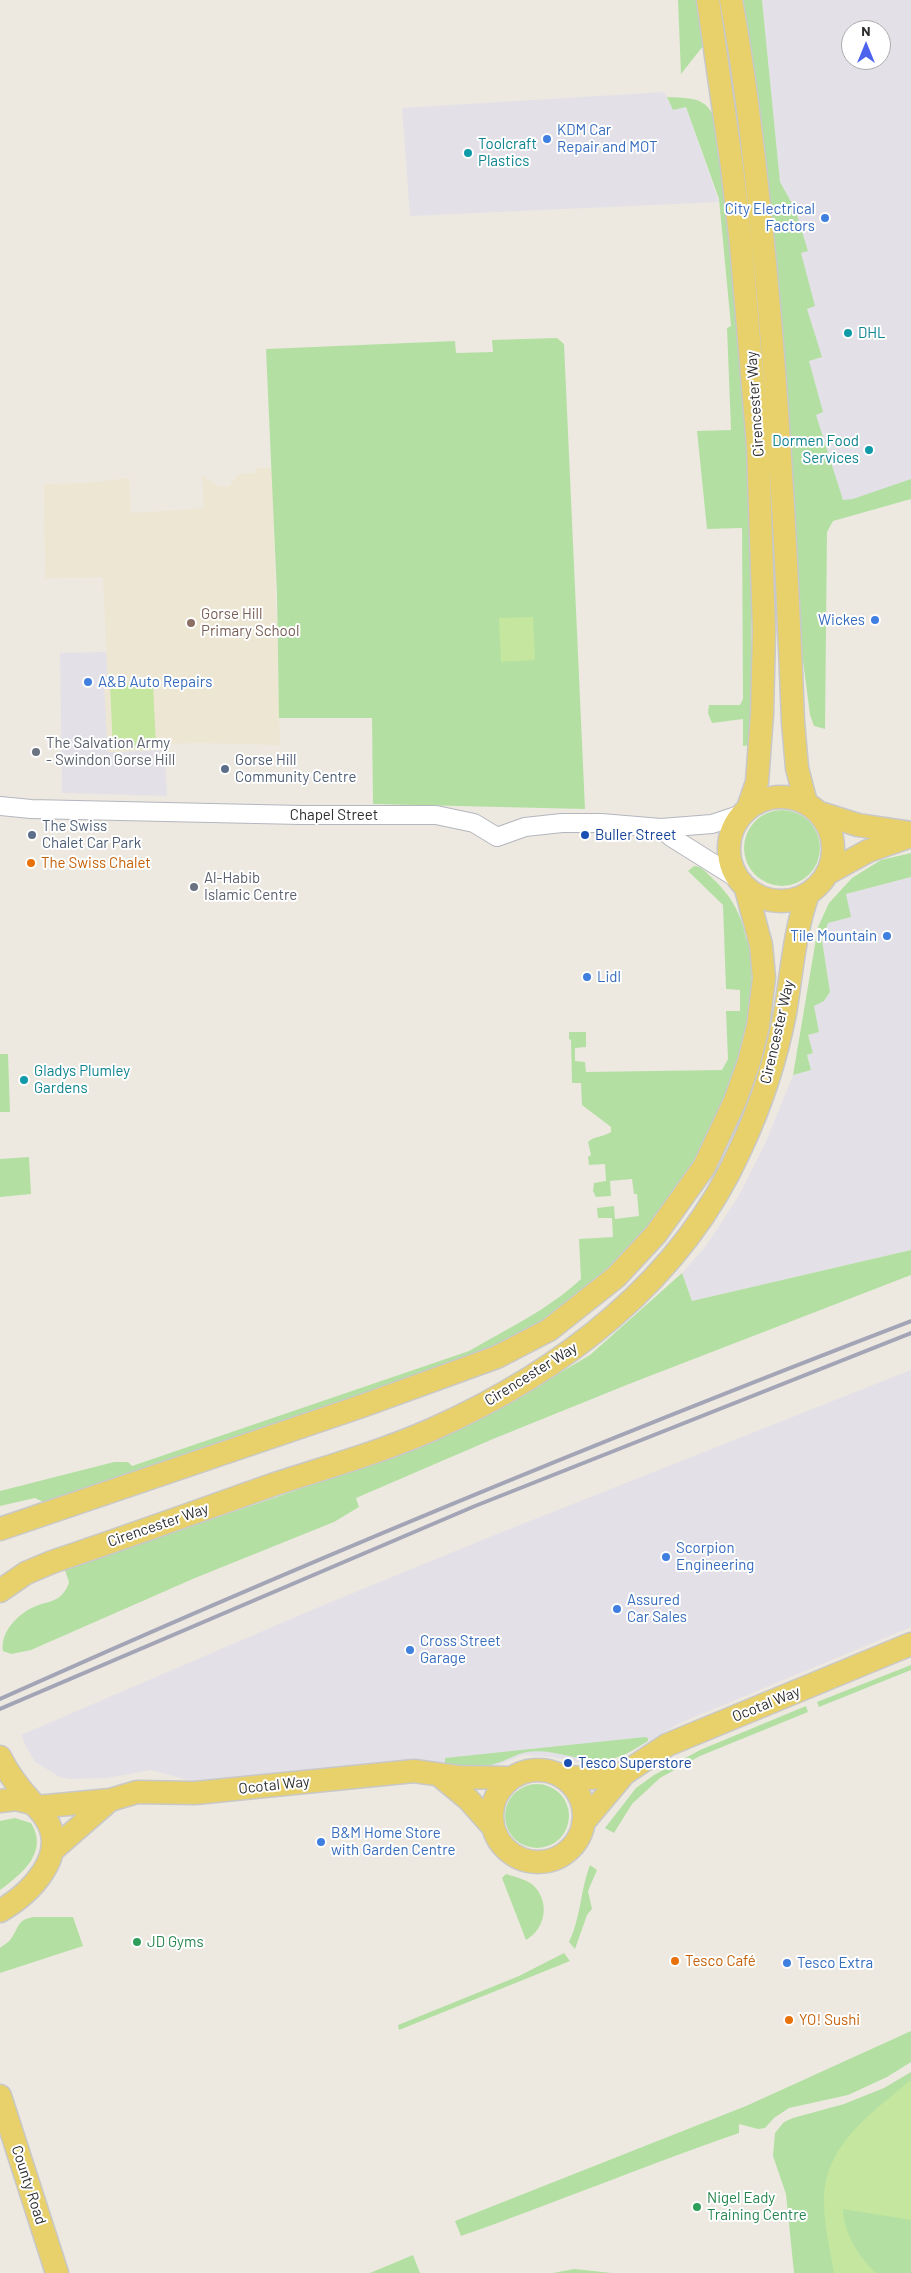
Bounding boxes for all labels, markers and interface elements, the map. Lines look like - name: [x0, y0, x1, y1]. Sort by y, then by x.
- north arrow: [841, 20, 891, 70]
- text: N: [861, 22, 871, 39]
- place label: KDM Car Repair and MOT: [557, 121, 658, 156]
- marker: KDM Car Repair and MOT: [541, 133, 553, 145]
- place label: Toolcraft Plastics: [478, 135, 537, 170]
- marker: Toolcraft Plastics: [462, 147, 474, 159]
- place label: City Electrical Factors: [725, 200, 815, 235]
- marker: City Electrical Factors: [819, 212, 831, 224]
- place label: DHL: [858, 324, 886, 342]
- marker: DHL: [842, 327, 854, 339]
- street label: Cirencester Way: [742, 351, 768, 457]
- place label: Dormen Food Services: [772, 432, 859, 467]
- marker: Dormen Food Services: [863, 444, 875, 456]
- place label: Gorse Hill Primary School: [201, 605, 299, 640]
- place label: Wickes: [818, 611, 865, 629]
- marker: Wickes: [869, 614, 881, 626]
- marker: Gorse Hill Primary School: [185, 617, 197, 629]
- place label: A&B Auto Repairs: [98, 673, 212, 691]
- marker: A&B Auto Repairs: [82, 676, 94, 688]
- place label: The Salvation Army - Swindon Gorse Hill: [46, 734, 175, 769]
- marker: The Salvation Army - Swindon Gorse Hill: [30, 746, 42, 758]
- place label: Gorse Hill Community Centre: [235, 751, 356, 786]
- marker: Gorse Hill Community Centre: [219, 763, 231, 775]
- street label: Chapel Street: [290, 806, 378, 824]
- place label: The Swiss Chalet Car Park: [42, 817, 141, 852]
- place label: Buller Street: [595, 826, 677, 844]
- marker: The Swiss Chalet Car Park: [26, 829, 38, 841]
- marker: Buller Street: [579, 829, 591, 841]
- place label: The Swiss Chalet: [41, 854, 151, 872]
- marker: The Swiss Chalet: [25, 857, 37, 869]
- place label: Al-Habib Islamic Centre: [204, 869, 297, 904]
- marker: Al-Habib Islamic Centre: [188, 881, 200, 893]
- place label: Tile Mountain: [790, 927, 877, 945]
- marker: Tile Mountain: [881, 930, 893, 942]
- place label: Lidl: [597, 968, 621, 986]
- marker: Lidl: [581, 971, 593, 983]
- street label: Cirencester Way: [756, 978, 798, 1086]
- place label: Gladys Plumley Gardens: [34, 1062, 130, 1097]
- marker: Gladys Plumley Gardens: [18, 1074, 30, 1086]
- street label: Cirencester Way: [481, 1338, 581, 1410]
- street label: Cirencester Way: [105, 1499, 211, 1551]
- place label: Scorpion Engineering: [676, 1539, 754, 1574]
- marker: Scorpion Engineering: [660, 1551, 672, 1563]
- place label: Assured Car Sales: [627, 1591, 687, 1626]
- marker: Assured Car Sales: [611, 1603, 623, 1615]
- place label: Cross Street Garage: [420, 1632, 501, 1667]
- marker: Cross Street Garage: [404, 1644, 416, 1656]
- street label: Ocotal Way: [729, 1682, 803, 1726]
- place label: Tesco Superstore: [578, 1754, 692, 1772]
- marker: Tesco Superstore: [562, 1757, 574, 1769]
- street label: Ocotal Way: [237, 1772, 311, 1798]
- place label: B&M Home Store with Garden Centre: [331, 1824, 456, 1859]
- marker: B&M Home Store with Garden Centre: [315, 1836, 327, 1848]
- place label: JD Gyms: [147, 1933, 204, 1951]
- marker: JD Gyms: [131, 1936, 143, 1948]
- place label: Tesco Café: [685, 1952, 756, 1970]
- place label: Tesco Extra: [797, 1954, 873, 1972]
- marker: Tesco Café: [669, 1955, 681, 1967]
- marker: Tesco Extra: [781, 1957, 793, 1969]
- place label: YO! Sushi: [799, 2011, 860, 2029]
- marker: YO! Sushi: [783, 2014, 795, 2026]
- street label: County Road: [8, 2143, 50, 2227]
- place label: Nigel Eady Training Centre: [707, 2189, 807, 2224]
- marker: Nigel Eady Training Centre: [691, 2201, 703, 2213]

